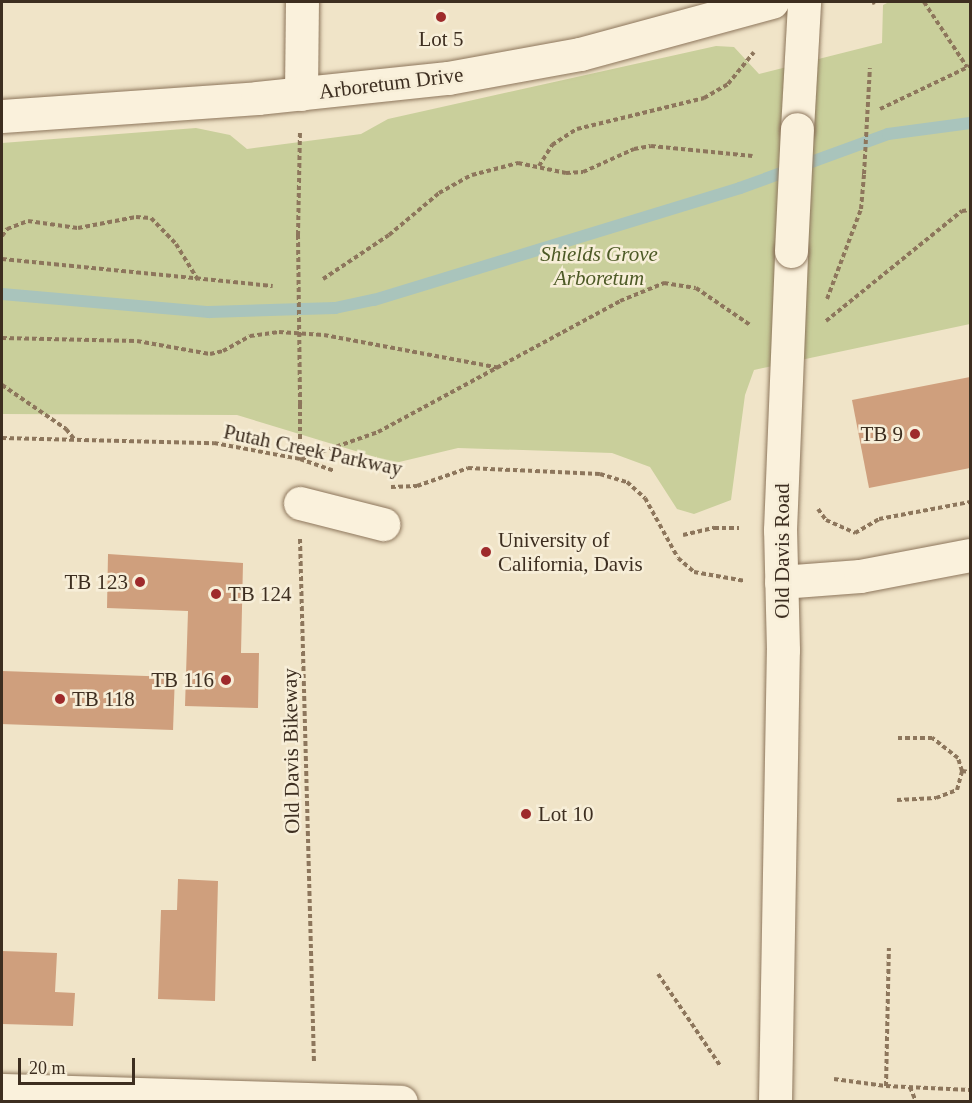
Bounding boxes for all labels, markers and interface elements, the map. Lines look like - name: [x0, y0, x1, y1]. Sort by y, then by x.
- marker: Lot 5: [434, 10, 448, 24]
- place label: Lot 5: [419, 26, 463, 52]
- street label: Arboretum Drive: [317, 62, 465, 104]
- park label: Shields Grove Arboretum: [540, 241, 658, 291]
- street label: Putah Creek Parkway: [221, 419, 405, 481]
- place label: TB 9: [860, 421, 903, 447]
- marker: TB 9: [908, 427, 922, 441]
- street label: Old Davis Road: [769, 483, 795, 619]
- place label: University of California, Davis: [498, 527, 643, 577]
- marker: University of California, Davis: [479, 545, 493, 559]
- place label: TB 123: [64, 569, 128, 595]
- marker: TB 123: [133, 575, 147, 589]
- place label: TB 124: [228, 581, 292, 607]
- marker: TB 124: [209, 587, 223, 601]
- place label: TB 116: [151, 667, 214, 693]
- street label: Old Davis Bikeway: [277, 668, 305, 834]
- marker: TB 116: [219, 673, 233, 687]
- place label: TB 118: [72, 686, 135, 712]
- marker: TB 118: [53, 692, 67, 706]
- place label: Lot 10: [538, 801, 593, 827]
- marker: Lot 10: [519, 807, 533, 821]
- scale bar: [21, 1046, 138, 1084]
- text: 20 m: [29, 1058, 66, 1078]

